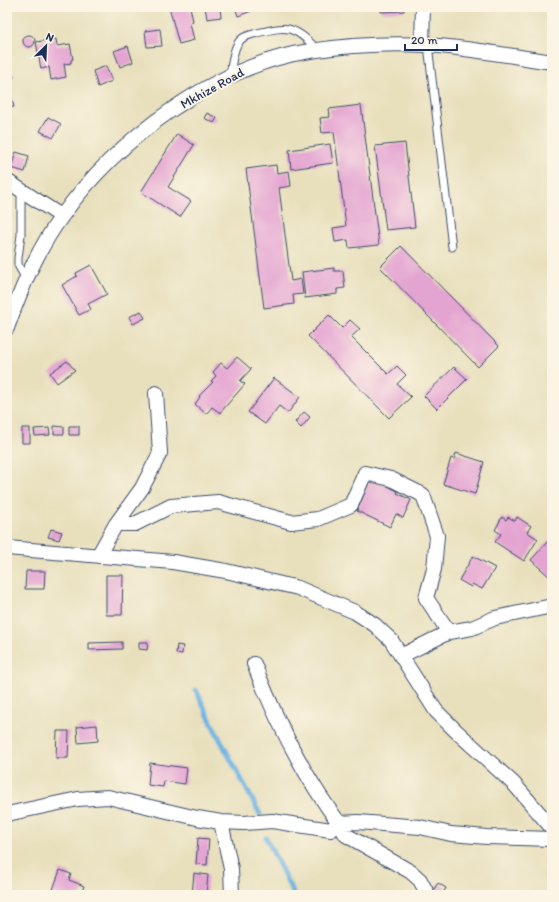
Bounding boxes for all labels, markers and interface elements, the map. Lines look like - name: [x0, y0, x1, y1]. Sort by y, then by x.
- north arrow: [26, 26, 66, 66]
- scale bar: [405, 26, 457, 52]
- text: N: [44, 30, 56, 45]
- text: 20 m: [411, 33, 438, 47]
- street label: Mkhize Road: [178, 64, 246, 112]

